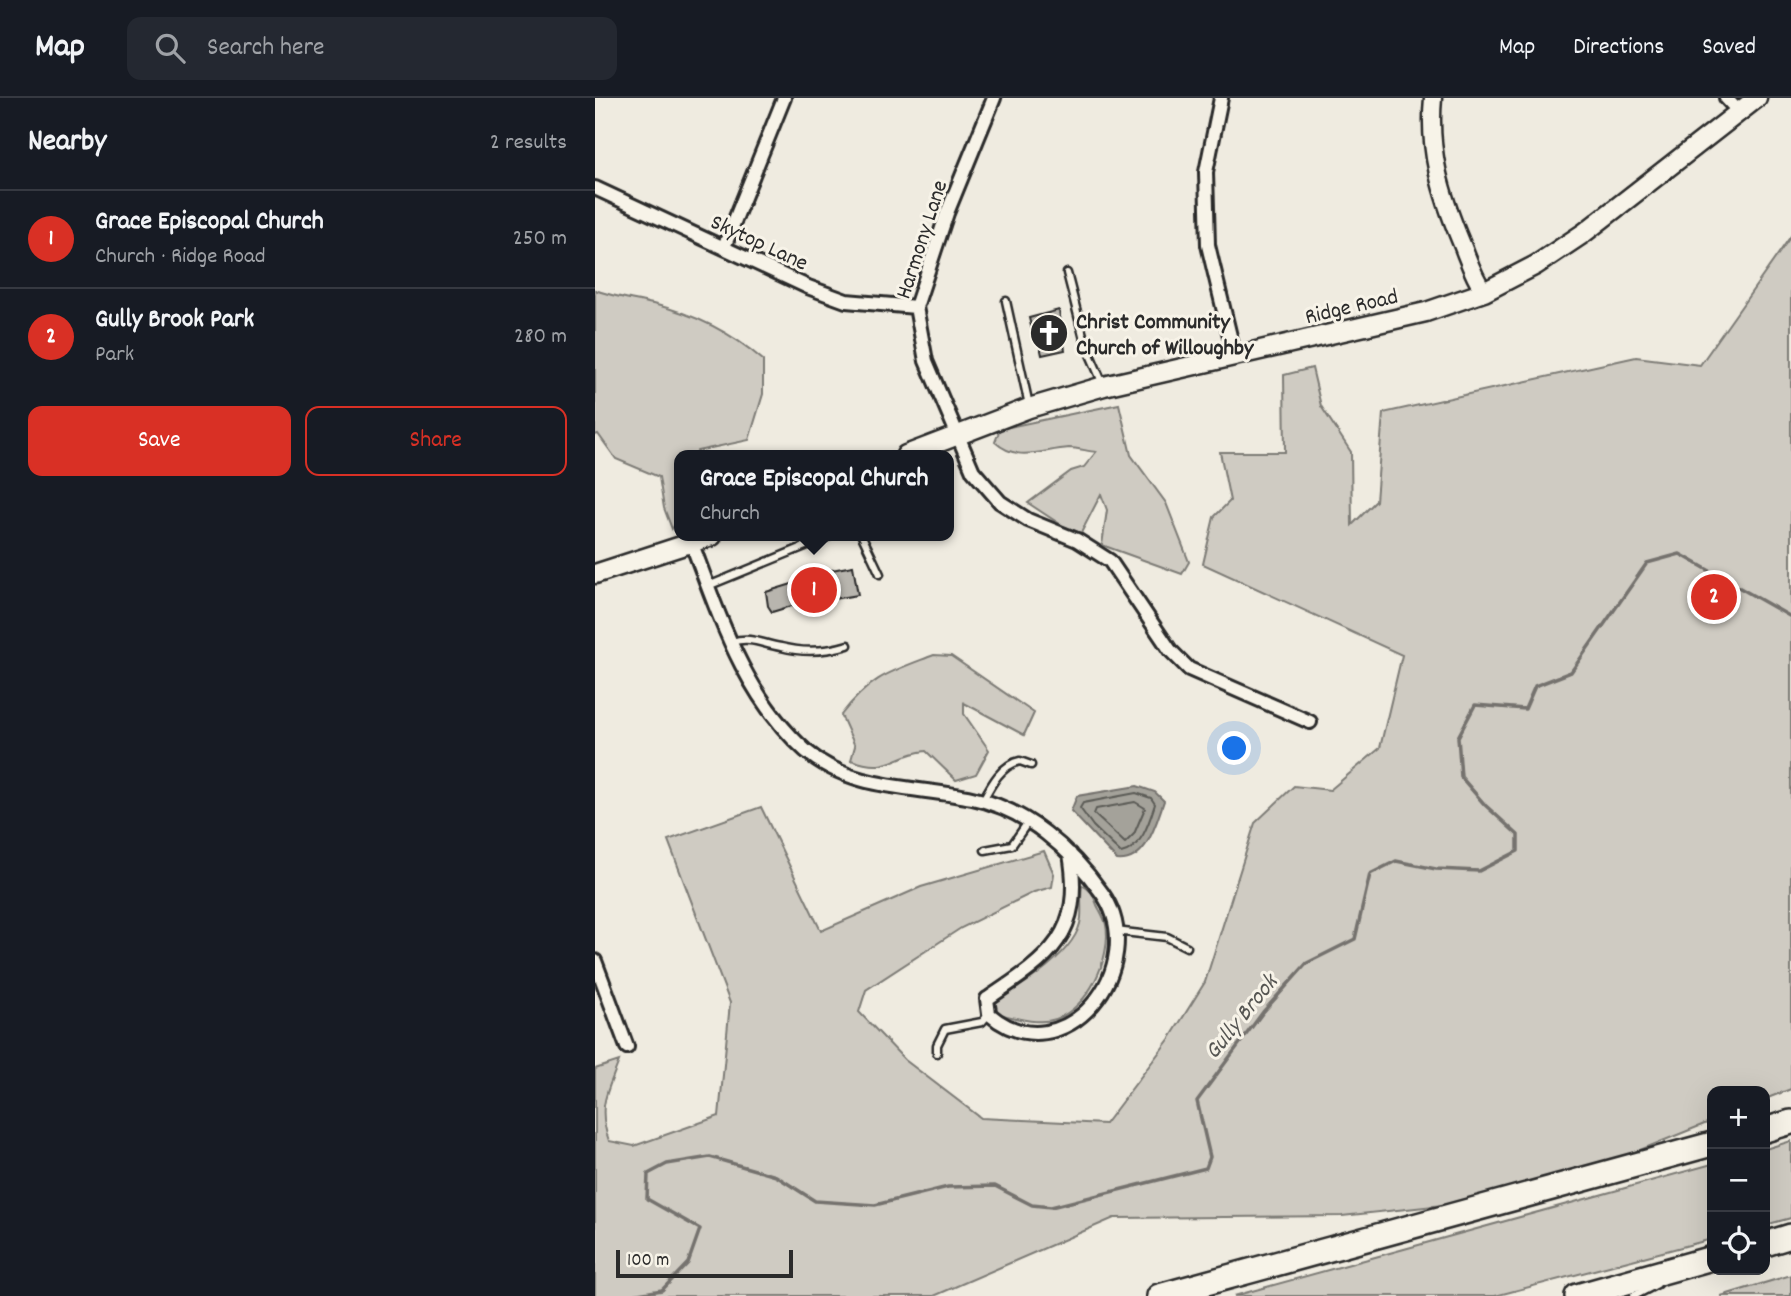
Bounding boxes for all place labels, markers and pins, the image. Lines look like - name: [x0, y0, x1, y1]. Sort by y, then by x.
- place label: Christ Community Church of Willoughby: [1076, 307, 1255, 366]
- church icon: Christ Community Church of Willoughby: [1028, 312, 1070, 354]
- pin: 1: [791, 564, 837, 616]
- pin: 2: [1691, 571, 1737, 623]

